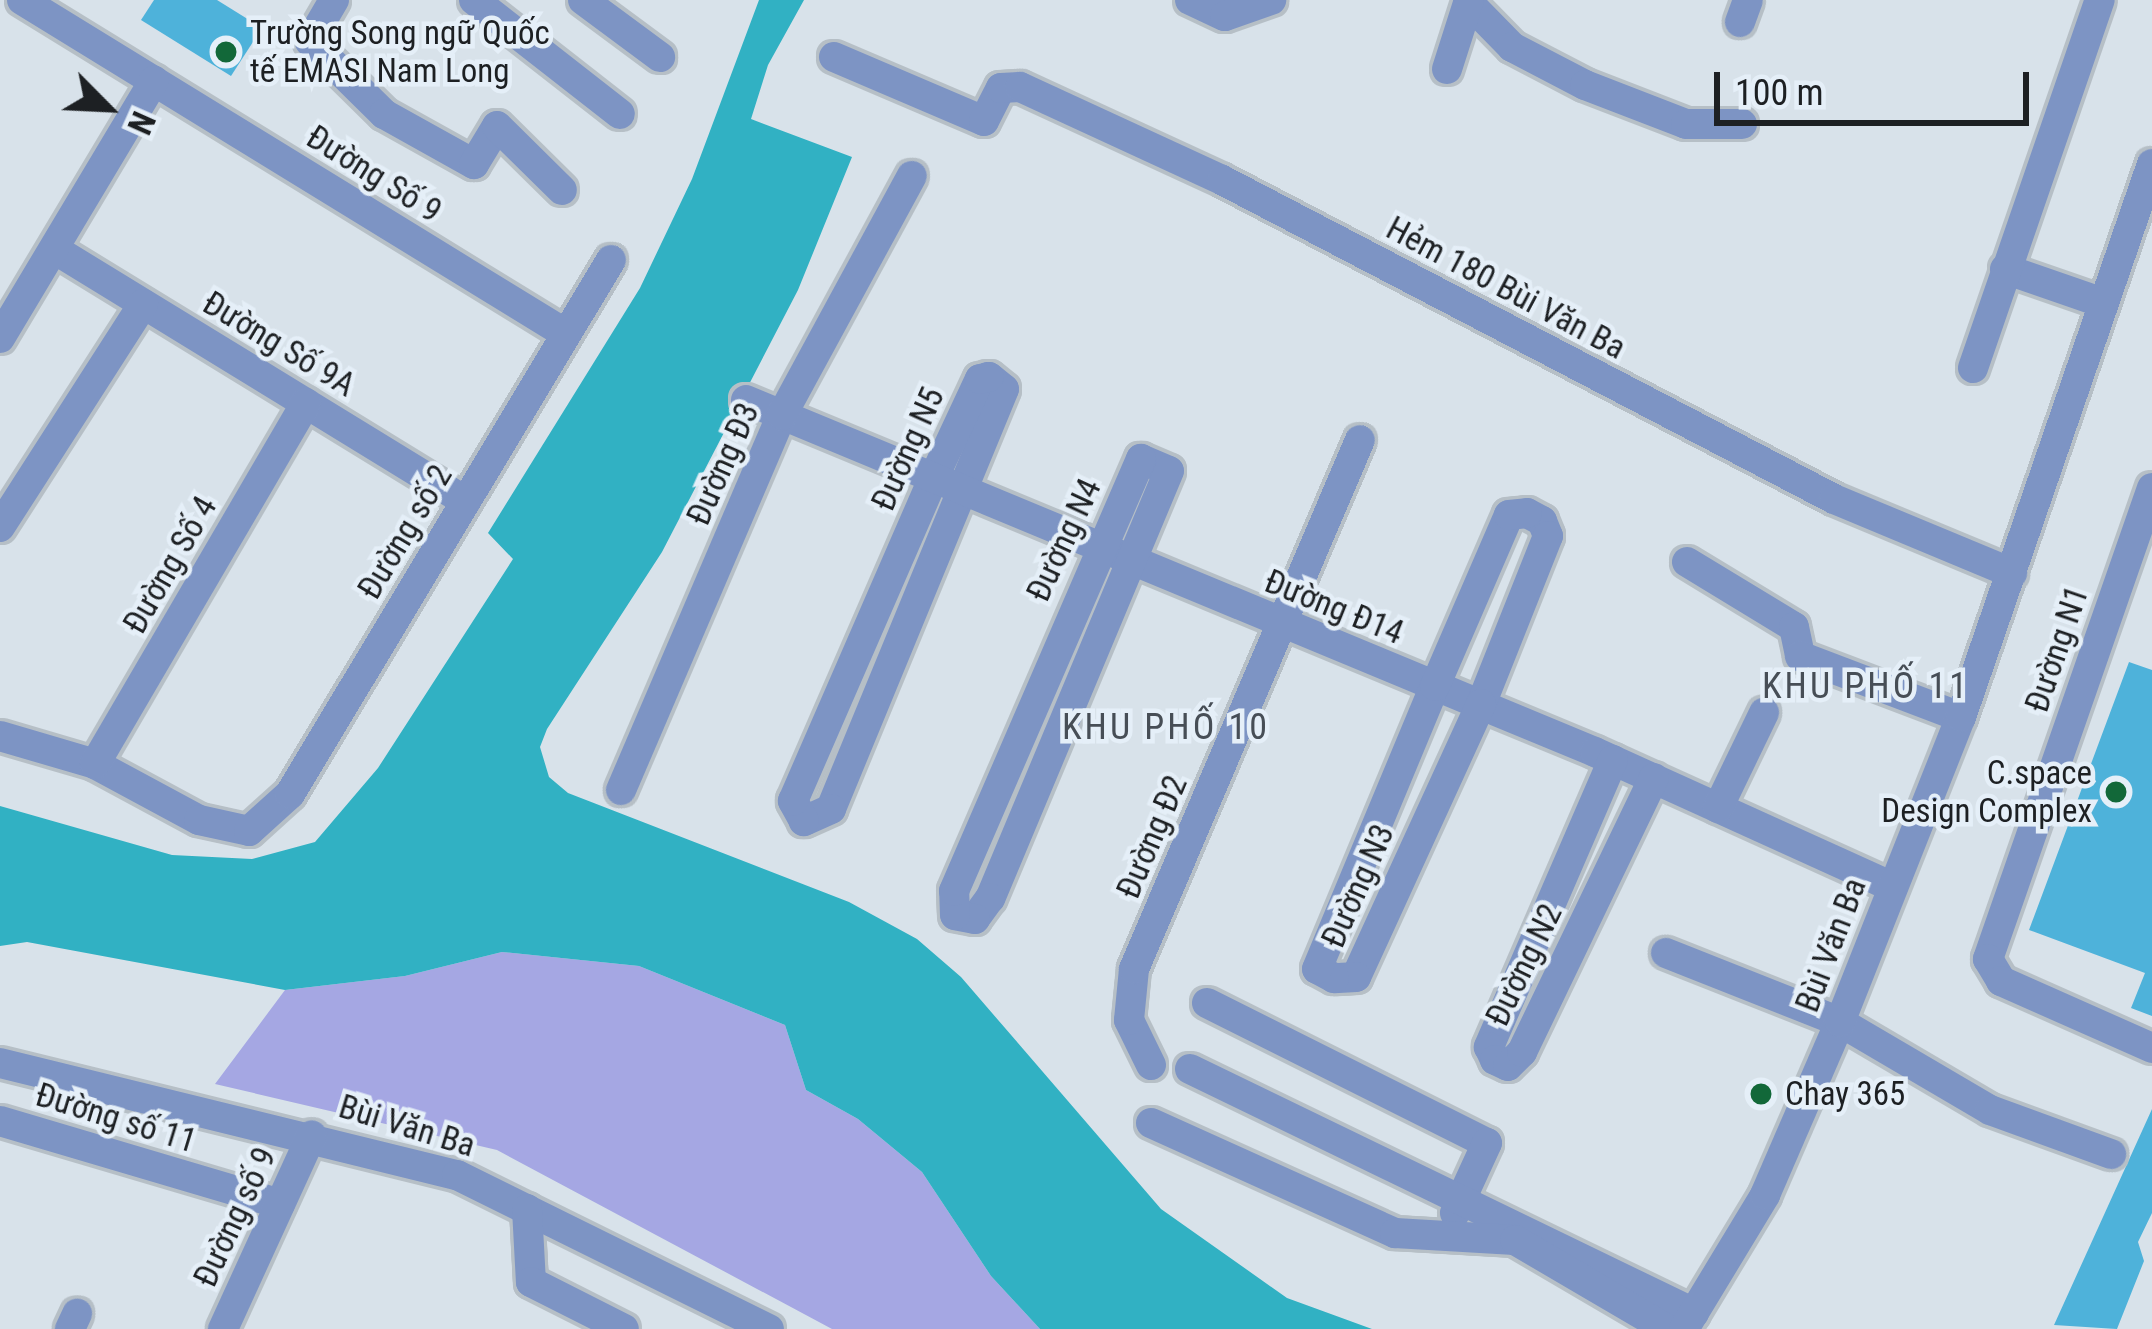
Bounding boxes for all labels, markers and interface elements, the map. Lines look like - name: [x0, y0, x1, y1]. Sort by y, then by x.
- place label: Trường Song ngữ Quốc tế EMASI Nam Long: [250, 13, 550, 91]
- marker: Trường Song ngữ Quốc tế EMASI Nam Long: [213, 39, 239, 65]
- north arrow: [48, 48, 168, 168]
- scale bar: [1720, 48, 2035, 122]
- text: 100 m: [1735, 72, 1824, 114]
- text: N: [119, 106, 163, 140]
- street label: Đường Số 9: [299, 117, 449, 231]
- street label: Hẻm 180 Bùi Văn Ba: [1380, 208, 1632, 368]
- street label: Đường Số 9A: [196, 283, 362, 405]
- street label: Đường N5: [863, 381, 953, 517]
- street label: Đường Đ3: [679, 397, 767, 531]
- street label: Đường số 2: [350, 458, 460, 606]
- street label: Đường N4: [1018, 472, 1110, 608]
- street label: Đường Số 4: [115, 490, 225, 640]
- street label: Đường Đ14: [1259, 561, 1409, 653]
- street label: Đường N1: [2017, 581, 2097, 717]
- district label: KHU PHỐ 11: [1762, 665, 1970, 709]
- district label: KHU PHỐ 10: [1062, 706, 1270, 750]
- place label: C.space Design Complex: [1881, 753, 2092, 831]
- street label: Đường Đ2: [1108, 770, 1196, 904]
- marker: C.space Design Complex: [2103, 779, 2129, 805]
- street label: Đường N3: [1313, 818, 1403, 954]
- street label: Bùi Văn Ba: [1787, 873, 1875, 1017]
- street label: Đường N2: [1478, 898, 1570, 1032]
- place label: Chay 365: [1785, 1074, 1905, 1114]
- street label: Đường số 11: [31, 1075, 201, 1161]
- marker: Chay 365: [1748, 1081, 1774, 1107]
- street label: Bùi Văn Ba: [334, 1087, 480, 1165]
- street label: Đường số 9: [185, 1141, 285, 1293]

